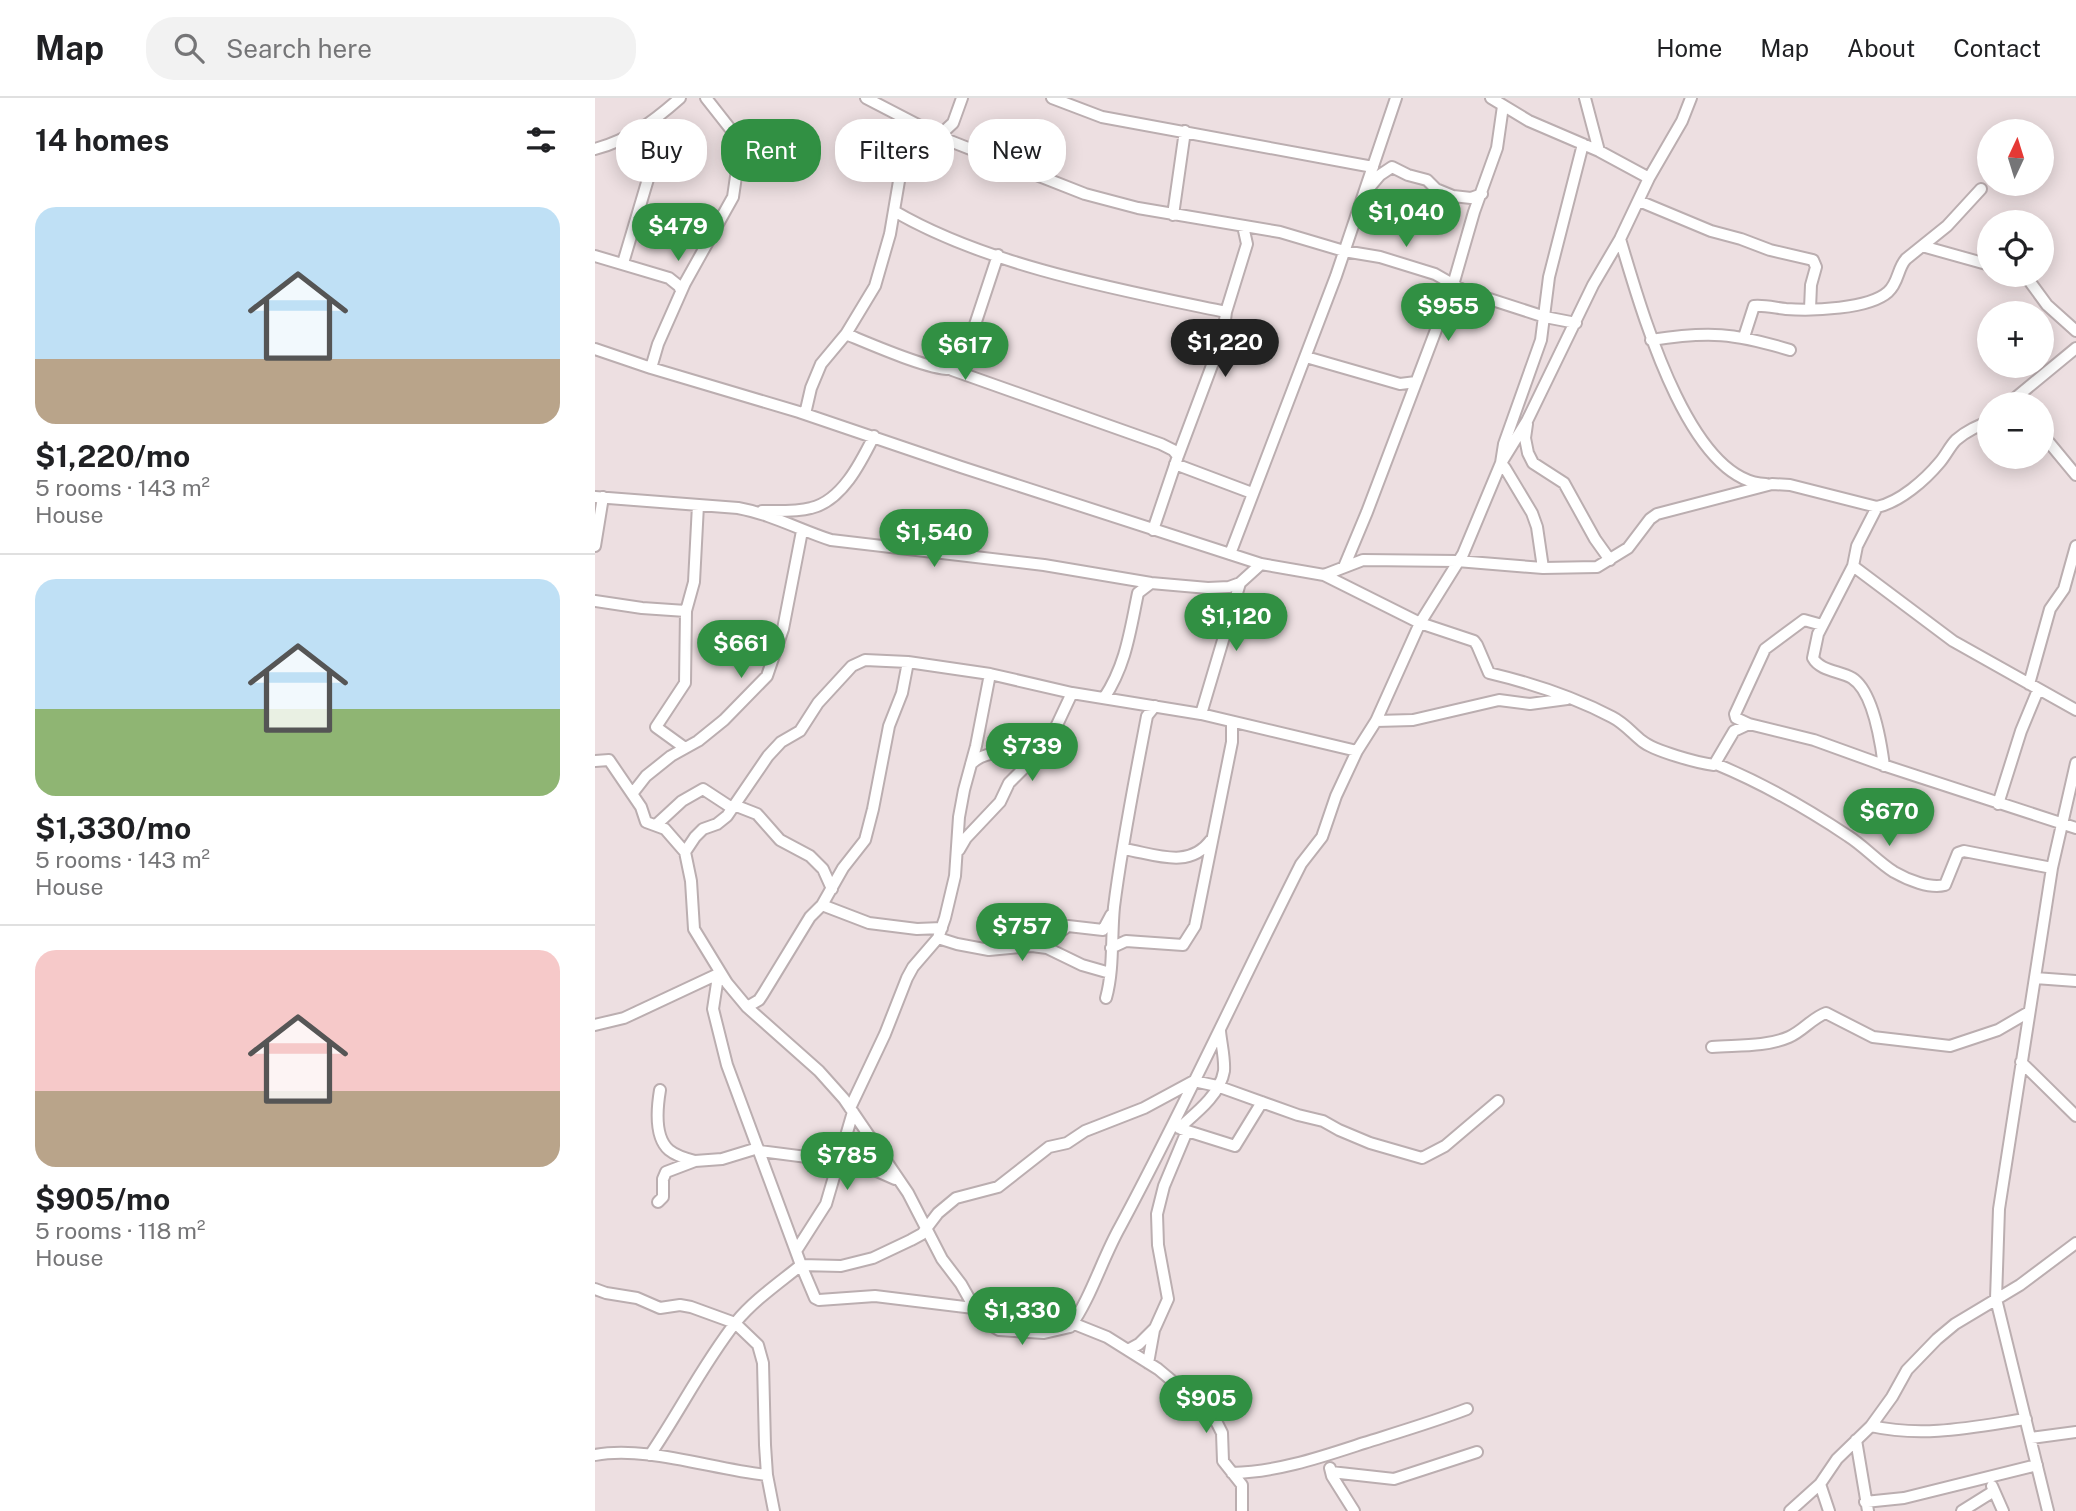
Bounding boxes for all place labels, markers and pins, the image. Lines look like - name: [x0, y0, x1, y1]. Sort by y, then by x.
- pin: $1,040: [1349, 190, 1463, 249]
- pin: $479: [637, 204, 719, 263]
- pin: $955: [1407, 284, 1489, 343]
- pin: $1,220: [1168, 320, 1282, 379]
- pin: $617: [924, 322, 1006, 382]
- pin: $1,540: [877, 510, 991, 569]
- pin: $1,120: [1179, 594, 1293, 653]
- pin: $661: [700, 620, 782, 680]
- pin: $739: [991, 724, 1073, 783]
- pin: $670: [1848, 788, 1930, 848]
- pin: $757: [981, 904, 1063, 963]
- pin: $785: [806, 1132, 888, 1192]
- pin: $1,330: [965, 1288, 1079, 1347]
- pin: $905: [1165, 1376, 1247, 1435]

